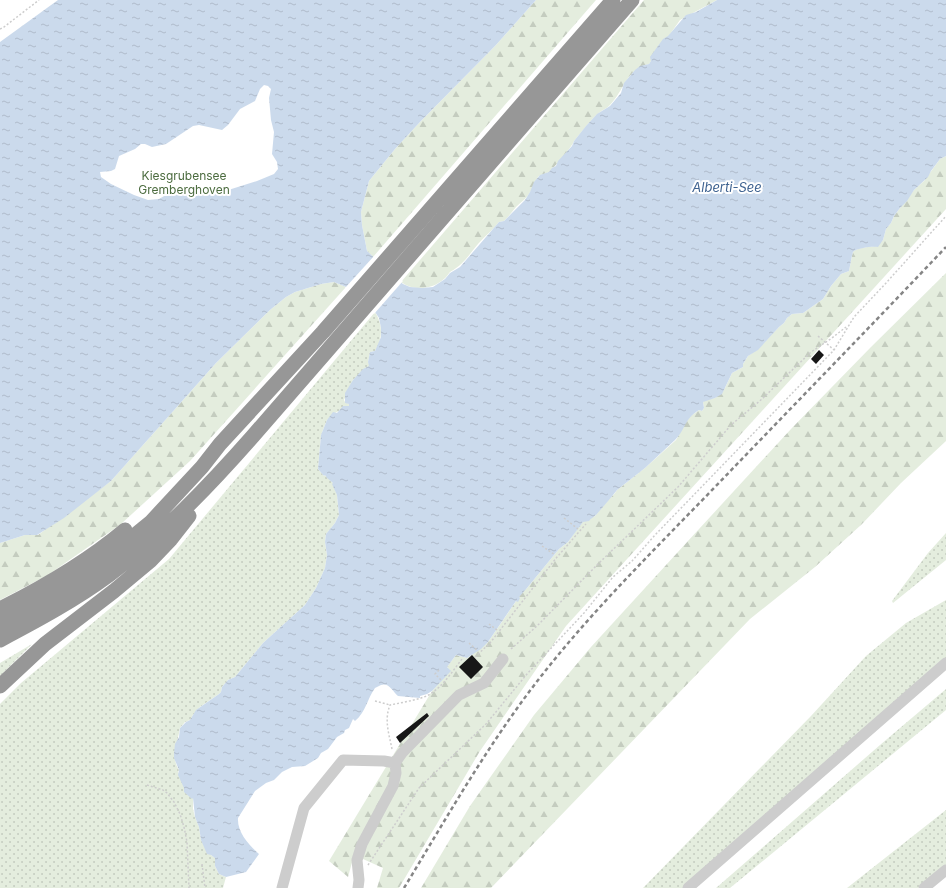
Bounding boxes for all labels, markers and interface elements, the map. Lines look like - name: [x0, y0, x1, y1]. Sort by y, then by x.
- park label: Kiesgrubensee Gremberghoven: [138, 168, 230, 197]
- water label: Alberti-See: [691, 179, 762, 195]

